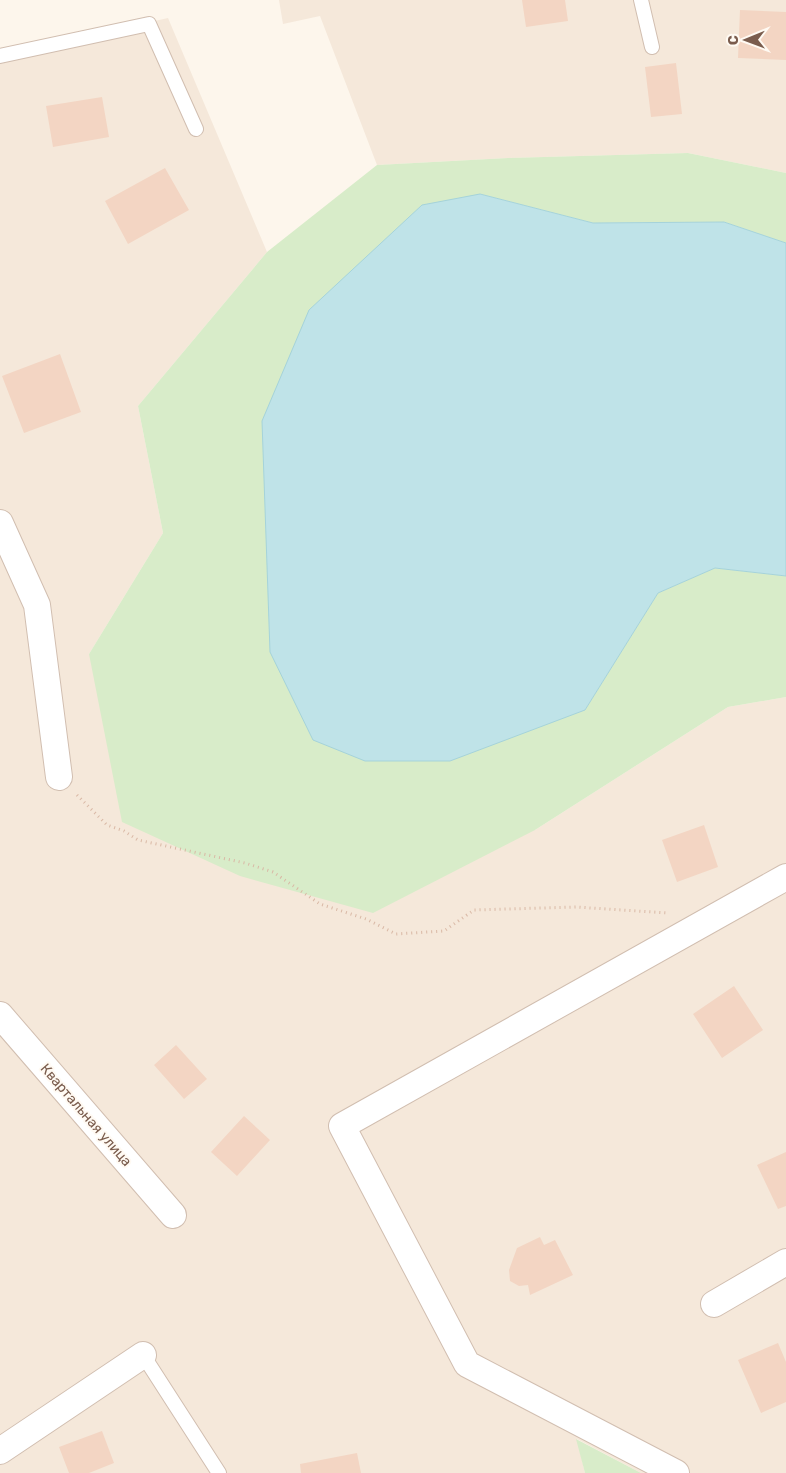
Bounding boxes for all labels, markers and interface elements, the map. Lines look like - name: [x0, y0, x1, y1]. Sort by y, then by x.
- north arrow: [721, 15, 771, 65]
- text: С: [725, 35, 742, 45]
- street label: Квартальная улица: [37, 1060, 135, 1170]

